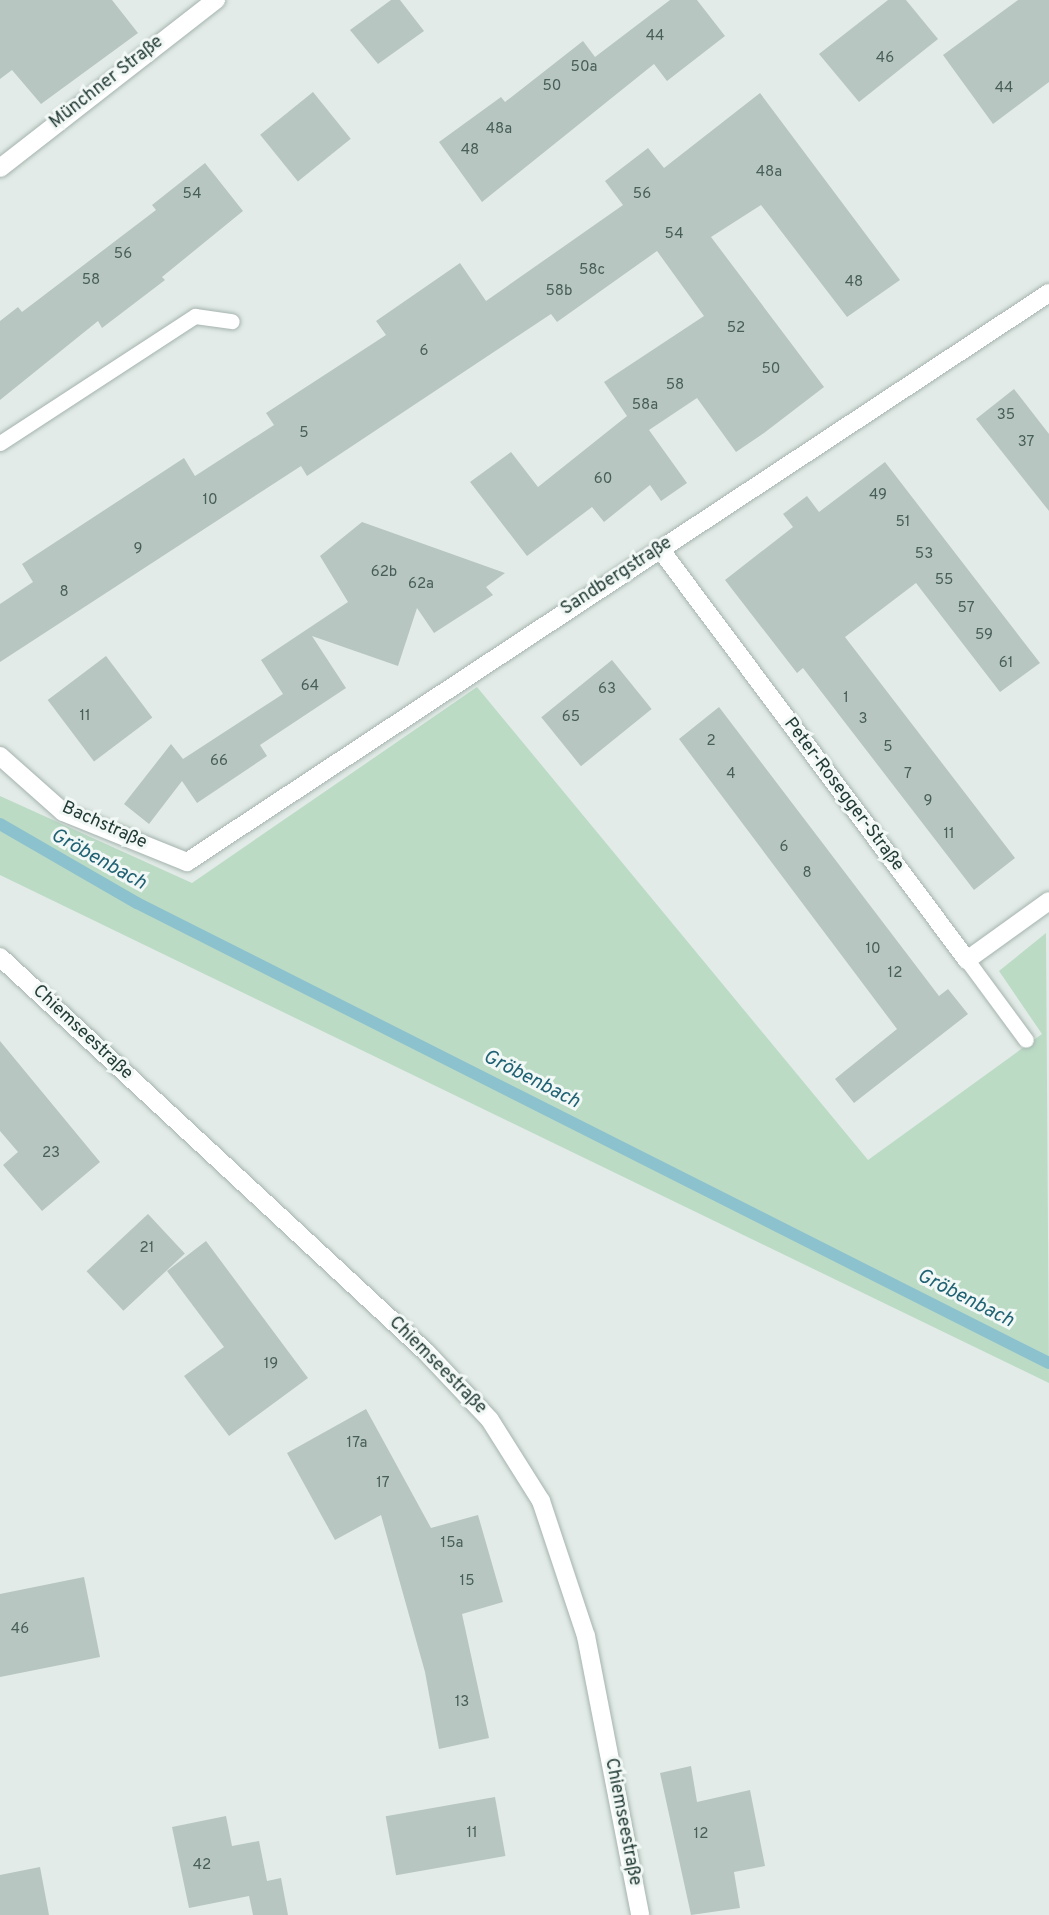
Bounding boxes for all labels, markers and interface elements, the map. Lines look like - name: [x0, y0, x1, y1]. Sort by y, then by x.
- house number: 44: [646, 28, 664, 46]
- street label: Münchner Straße: [46, 32, 168, 134]
- house number: 46: [876, 50, 894, 68]
- house number: 50a: [571, 59, 597, 77]
- house number: 50: [543, 78, 561, 96]
- house number: 44: [995, 80, 1013, 98]
- house number: 48a: [486, 121, 512, 139]
- house number: 48: [461, 142, 479, 160]
- house number: 48a: [756, 164, 782, 182]
- house number: 54: [183, 186, 201, 204]
- house number: 56: [633, 186, 651, 204]
- house number: 54: [665, 226, 683, 244]
- house number: 56: [114, 246, 132, 264]
- house number: 58c: [579, 262, 605, 280]
- house number: 58: [82, 272, 100, 290]
- house number: 48: [845, 274, 863, 292]
- house number: 58b: [546, 283, 572, 301]
- house number: 52: [727, 320, 745, 338]
- house number: 6: [420, 343, 428, 361]
- house number: 50: [762, 361, 780, 379]
- house number: 58: [666, 377, 684, 395]
- house number: 58a: [632, 397, 658, 415]
- house number: 35: [997, 407, 1015, 425]
- house number: 5: [299, 425, 309, 443]
- house number: 37: [1018, 434, 1034, 452]
- house number: 60: [594, 471, 612, 489]
- house number: 49: [869, 487, 887, 505]
- house number: 10: [202, 492, 218, 510]
- house number: 51: [896, 514, 910, 532]
- street label: Sandbergstraße: [557, 533, 677, 621]
- house number: 9: [134, 541, 142, 559]
- house number: 53: [915, 546, 933, 564]
- house number: 62b: [371, 564, 397, 582]
- house number: 55: [935, 572, 953, 590]
- house number: 62a: [408, 576, 434, 594]
- house number: 8: [59, 584, 69, 602]
- house number: 57: [958, 600, 974, 618]
- house number: 59: [975, 627, 993, 645]
- house number: 61: [999, 655, 1013, 673]
- house number: 64: [301, 678, 319, 696]
- house number: 63: [598, 681, 616, 699]
- house number: 1: [843, 690, 849, 708]
- house number: 11: [79, 708, 91, 726]
- house number: 65: [562, 709, 580, 727]
- house number: 3: [858, 711, 868, 729]
- street label: Peter-Rosegger-Straße: [778, 714, 908, 876]
- house number: 2: [706, 733, 716, 751]
- house number: 5: [883, 739, 893, 757]
- house number: 66: [210, 753, 228, 771]
- house number: 4: [726, 766, 736, 784]
- house number: 7: [904, 766, 912, 784]
- house number: 9: [924, 793, 932, 811]
- street label: Bachstraße: [58, 798, 150, 854]
- water label: Gröbenbach: [46, 824, 150, 896]
- house number: 11: [943, 826, 955, 844]
- house number: 6: [780, 839, 788, 857]
- house number: 8: [802, 865, 812, 883]
- house number: 10: [865, 941, 881, 959]
- house number: 12: [888, 965, 902, 983]
- street label: Chiemseestraße: [27, 981, 137, 1085]
- water label: Gröbenbach: [479, 1045, 583, 1115]
- house number: 23: [42, 1145, 60, 1163]
- house number: 21: [140, 1240, 154, 1258]
- water label: Gröbenbach: [913, 1264, 1017, 1334]
- street label: Chiemseestraße: [384, 1313, 490, 1419]
- house number: 19: [264, 1356, 278, 1374]
- house number: 17a: [347, 1435, 367, 1453]
- house number: 17: [376, 1475, 390, 1493]
- house number: 15a: [441, 1535, 463, 1553]
- house number: 15: [460, 1573, 474, 1591]
- house number: 46: [11, 1621, 29, 1639]
- house number: 13: [455, 1694, 469, 1712]
- street label: Chiemseestraße: [599, 1756, 645, 1888]
- house number: 11: [466, 1825, 478, 1843]
- house number: 12: [694, 1826, 708, 1844]
- house number: 42: [193, 1857, 211, 1875]

